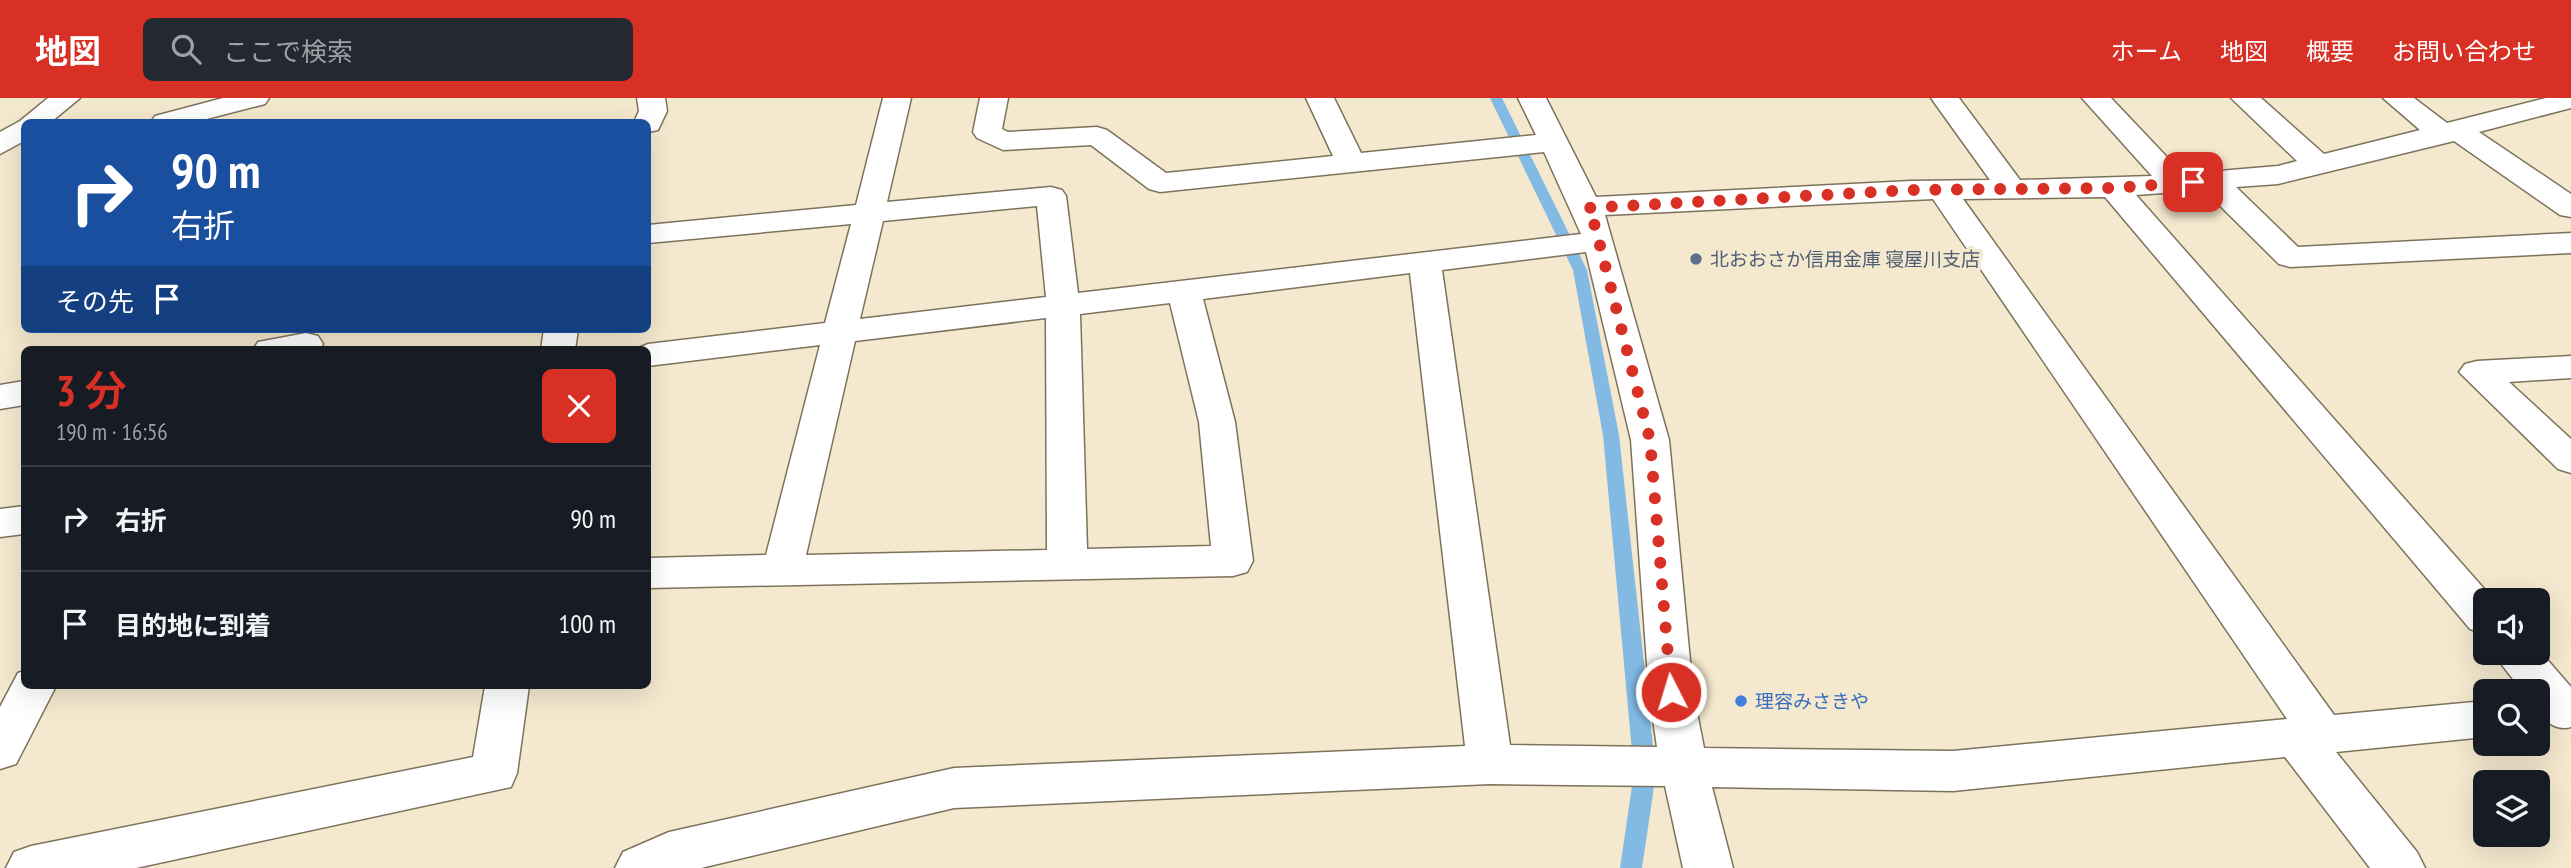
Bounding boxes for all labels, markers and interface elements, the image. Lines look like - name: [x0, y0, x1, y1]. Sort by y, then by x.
- search box: [143, 18, 633, 81]
- text: 地図: [35, 29, 101, 72]
- icon: search: [167, 30, 205, 68]
- text: ここで検索: [223, 35, 353, 68]
- text: ホーム: [2111, 36, 2182, 67]
- text: 地図: [2220, 36, 2268, 67]
- text: 概要: [2306, 36, 2354, 67]
- text: お問い合わせ: [2392, 36, 2536, 67]
- text: 90 m: [171, 138, 260, 202]
- icon: right: [56, 147, 147, 238]
- pin: [2163, 152, 2223, 212]
- icon: arrive: [2174, 163, 2212, 201]
- text: 右折: [171, 204, 235, 246]
- place label: 北おおさか信用金庫 寝屋川支店: [1710, 247, 1980, 271]
- marker: 北おおさか信用金庫 寝屋川支店: [1688, 251, 1704, 267]
- icon: arrive: [148, 280, 186, 318]
- text: その先: [56, 285, 134, 318]
- text: 3 分: [56, 363, 127, 418]
- button: close: [542, 369, 616, 443]
- text: 190 m · 16:56: [56, 417, 168, 446]
- icon: right: [56, 500, 94, 538]
- text: 90 m: [570, 502, 616, 535]
- text: 右折: [115, 504, 167, 537]
- map controls: [2473, 588, 2550, 847]
- button: sound: [2473, 588, 2550, 665]
- icon: arrive: [56, 605, 94, 643]
- text: 100 m: [558, 607, 616, 640]
- text: 目的地に到着: [115, 609, 271, 642]
- position arrow: [1634, 655, 1708, 729]
- button: search: [2473, 679, 2550, 756]
- place label: 理容みさきや: [1755, 689, 1869, 713]
- marker: 理容みさきや: [1733, 693, 1749, 709]
- button: layers: [2473, 770, 2550, 847]

